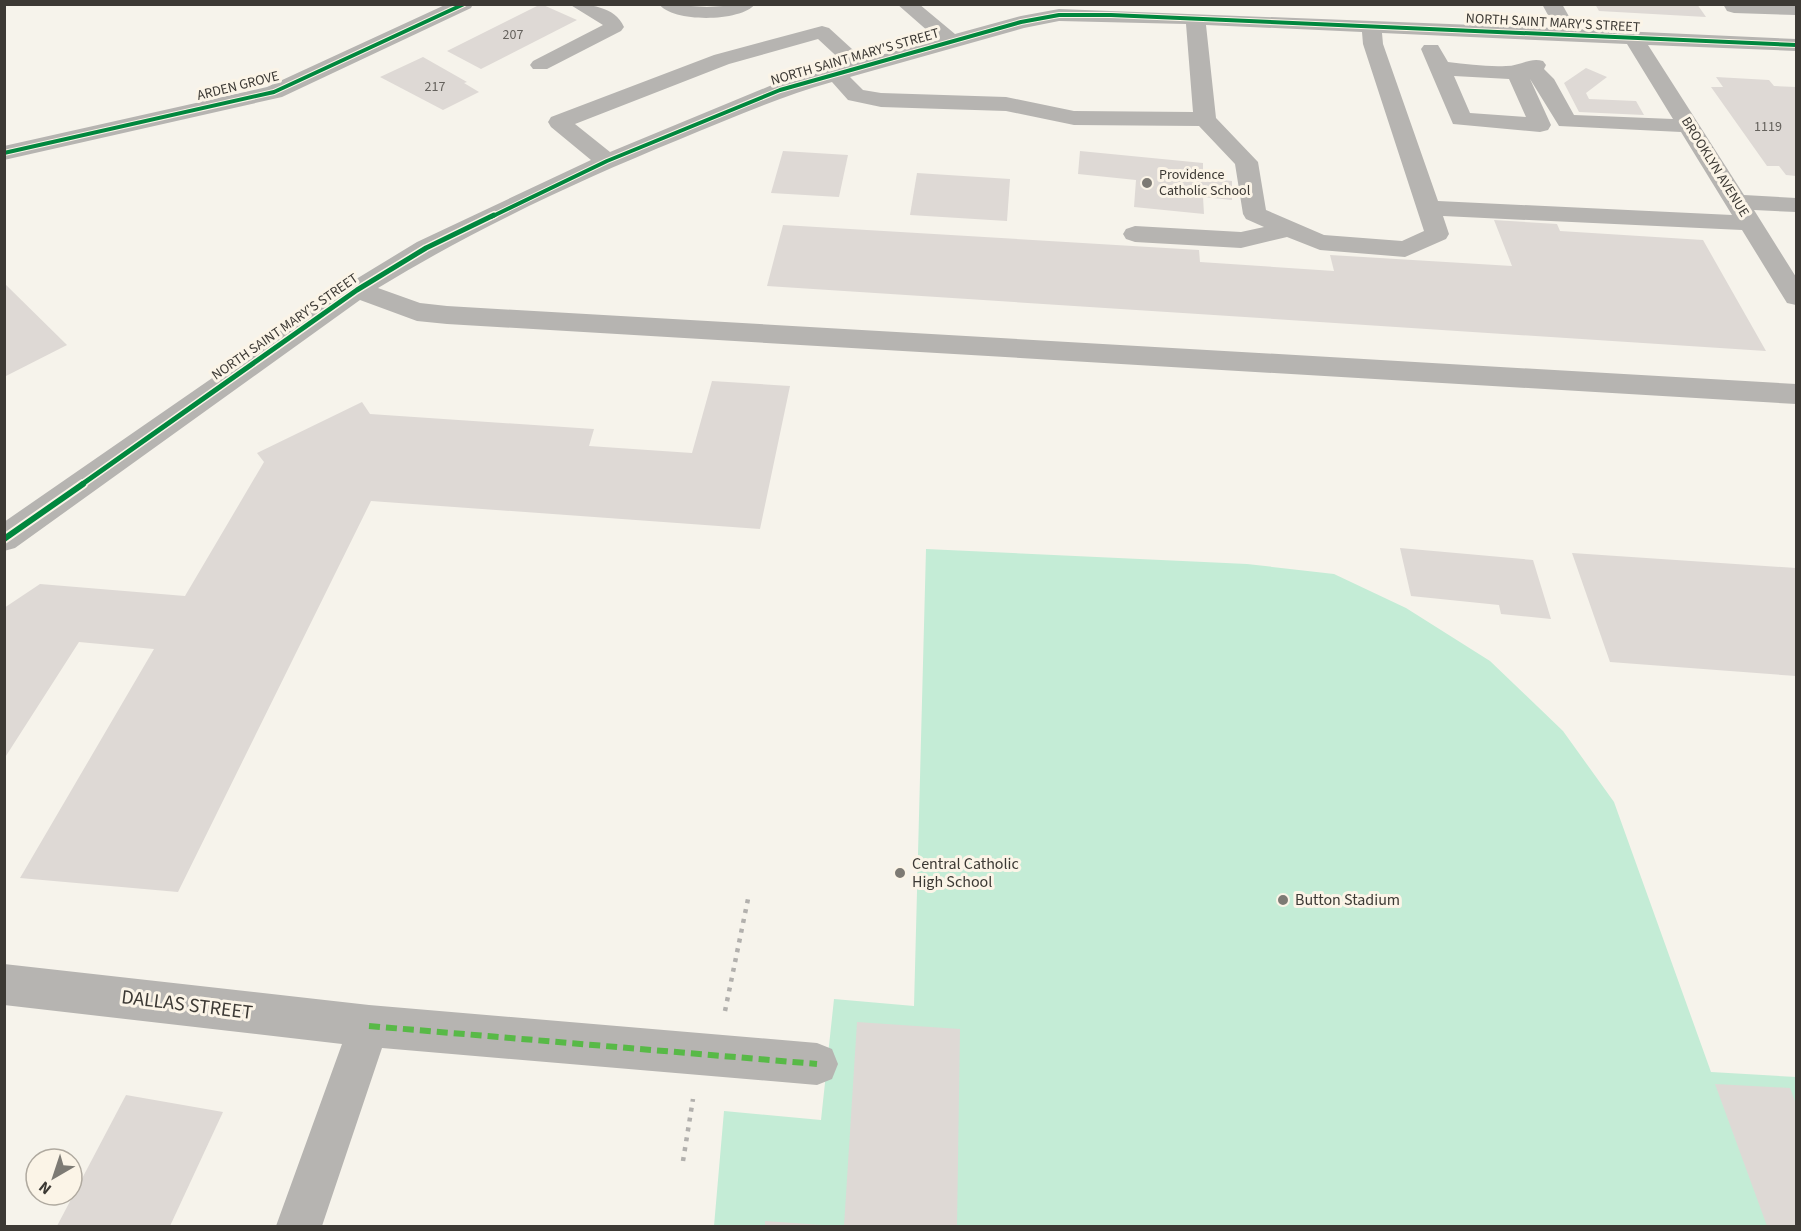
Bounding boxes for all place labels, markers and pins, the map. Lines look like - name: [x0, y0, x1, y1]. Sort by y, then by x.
- place label: Providence Catholic School: [1159, 165, 1251, 201]
- marker: Providence Catholic School: [1140, 176, 1154, 190]
- place label: Central Catholic High School: [912, 853, 1019, 893]
- marker: Central Catholic High School: [893, 866, 907, 880]
- place label: Button Stadium: [1295, 889, 1400, 911]
- marker: Button Stadium: [1276, 893, 1290, 907]

